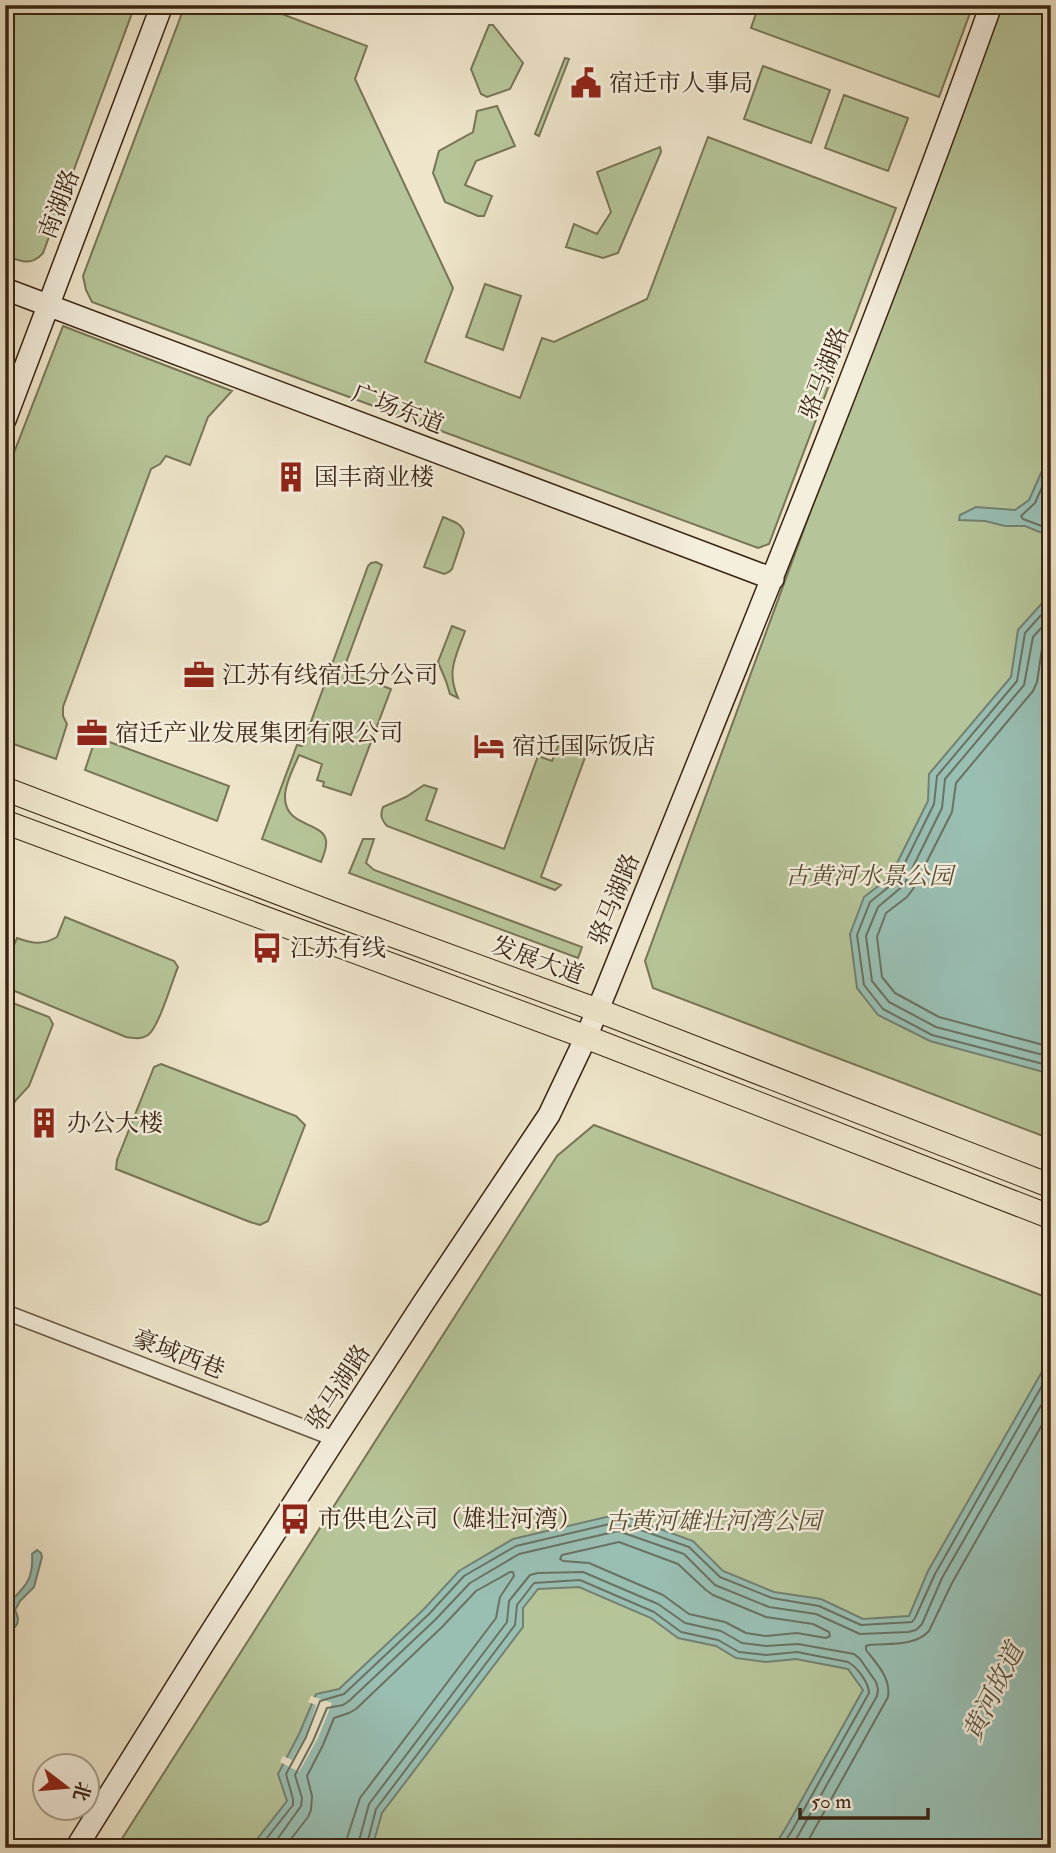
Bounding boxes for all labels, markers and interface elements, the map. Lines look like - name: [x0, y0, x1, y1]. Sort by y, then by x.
- public building icon: 宿迁市人事局: [569, 66, 603, 100]
- place label: 宿迁市人事局: [609, 68, 753, 99]
- street label: 南湖路: [32, 165, 87, 243]
- street label: 骆马湖路: [793, 323, 856, 424]
- street label: 广场东道: [347, 378, 448, 441]
- building icon: 国丰商业楼: [274, 460, 308, 494]
- place label: 国丰商业楼: [314, 462, 434, 493]
- office icon: 江苏有线宿迁分公司: [182, 658, 216, 692]
- place label: 江苏有线宿迁分公司: [222, 660, 438, 691]
- office icon: 宿迁产业发展集团有限公司: [75, 716, 109, 750]
- place label: 宿迁产业发展集团有限公司: [115, 718, 403, 749]
- hotel icon: 宿迁国际饭店: [472, 729, 506, 763]
- place label: 宿迁国际饭店: [512, 731, 656, 762]
- street label: 骆马湖路: [582, 849, 647, 949]
- park label: 古黄河水景公园: [785, 861, 957, 892]
- street label: 发展大道: [487, 929, 588, 991]
- bus stop icon: 江苏有线: [250, 931, 284, 965]
- place label: 江苏有线: [290, 933, 386, 964]
- building icon: 办公大楼: [27, 1106, 61, 1140]
- place label: 办公大楼: [67, 1108, 163, 1139]
- street label: 豪域西巷: [128, 1323, 229, 1386]
- street label: 骆马湖路: [299, 1339, 378, 1436]
- bus stop icon: 市供电公司（雄壮河湾）: [278, 1502, 312, 1536]
- place label: 市供电公司（雄壮河湾）: [318, 1504, 582, 1535]
- park label: 古黄河雄壮河湾公园: [605, 1506, 825, 1537]
- water label: 黄河故道: [957, 1635, 1033, 1746]
- north arrow: [32, 1752, 102, 1822]
- scale bar: [800, 1776, 928, 1820]
- text: 北: [67, 1779, 96, 1804]
- text: 50 m: [811, 1788, 852, 1815]

